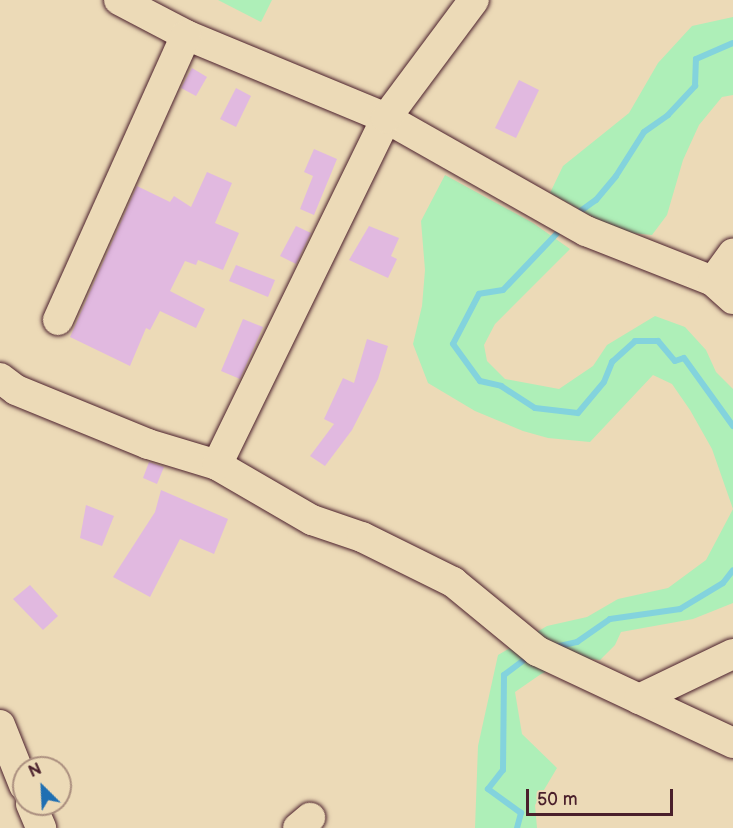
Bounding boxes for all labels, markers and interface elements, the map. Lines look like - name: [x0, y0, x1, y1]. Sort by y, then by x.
- north arrow: [12, 756, 72, 816]
- text: N: [26, 760, 45, 782]
- scale bar: [529, 777, 676, 815]
- text: 50 m: [537, 789, 578, 810]

